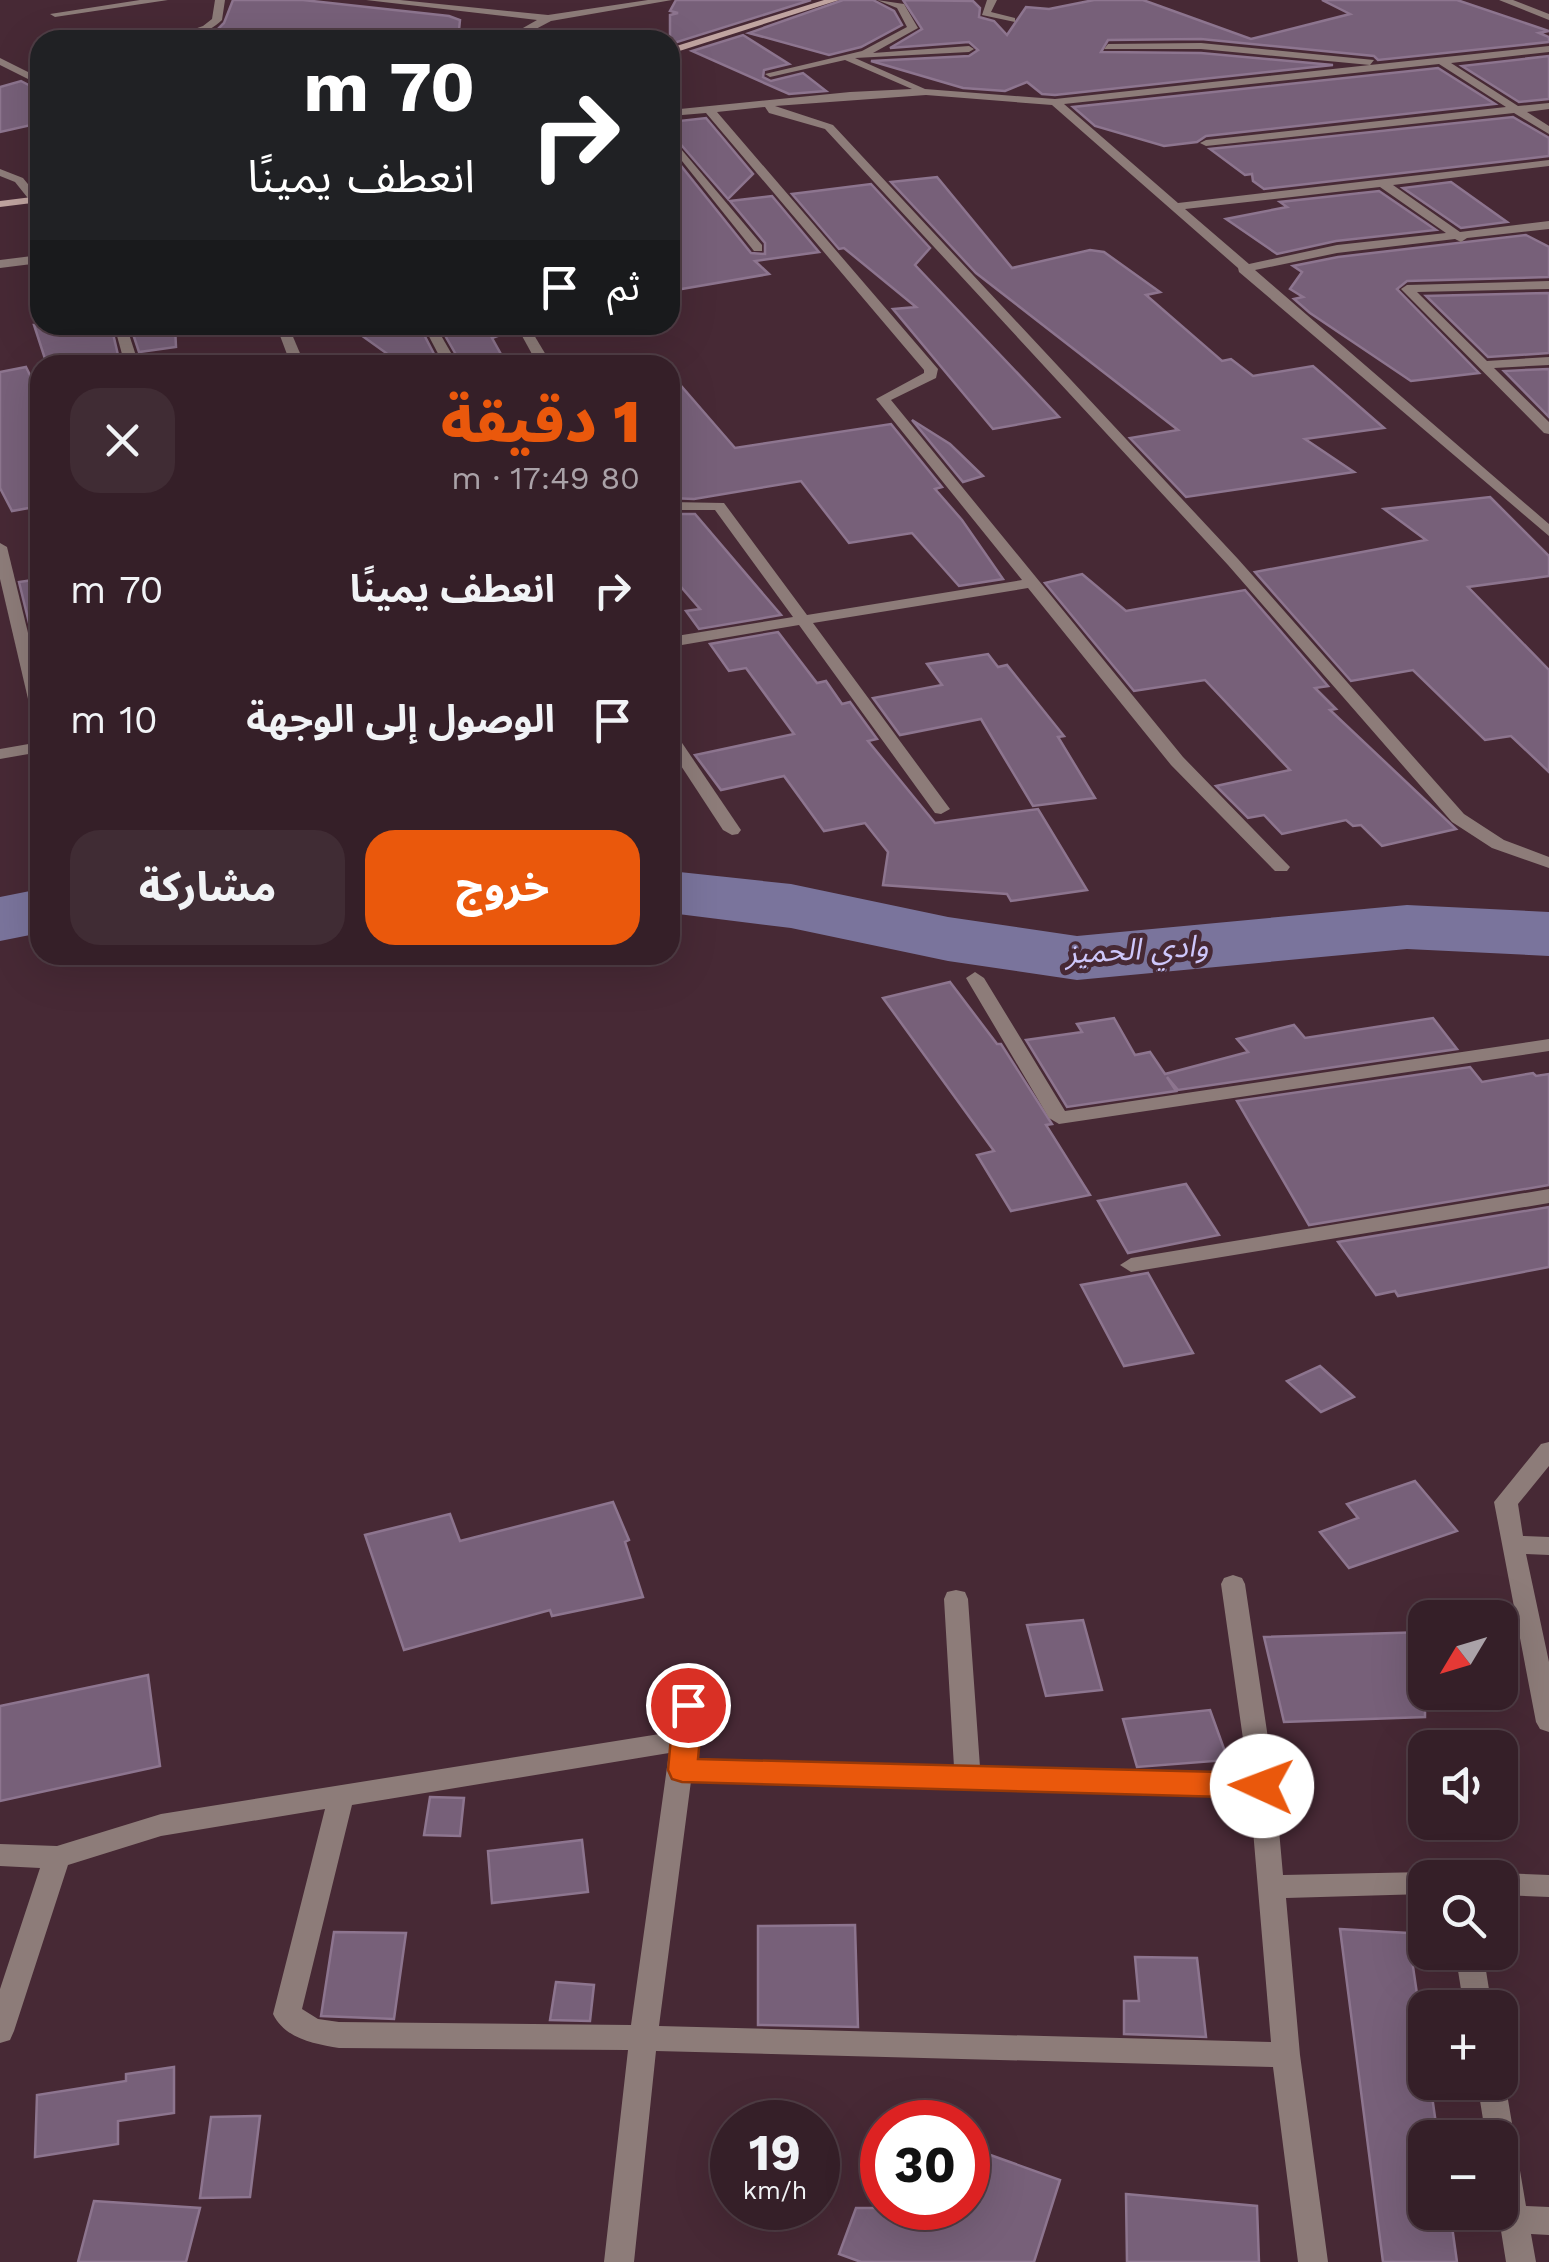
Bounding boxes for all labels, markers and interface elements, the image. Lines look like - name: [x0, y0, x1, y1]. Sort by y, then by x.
- text: 70 m: [303, 46, 475, 128]
- icon: right: [510, 70, 640, 200]
- text: انعطف يمينًا: [247, 150, 475, 203]
- icon: arrive: [532, 260, 587, 315]
- text: ثم: [607, 265, 640, 309]
- text: 1 دقيقة: [441, 386, 640, 457]
- button: close: [70, 388, 175, 493]
- text: 80 m · 17:49: [451, 459, 640, 497]
- icon: right: [585, 563, 640, 618]
- text: انعطف يمينًا: [350, 567, 555, 611]
- text: 70 m: [70, 568, 163, 612]
- icon: arrive: [585, 693, 640, 748]
- text: الوصول إلى الوجهة: [246, 697, 555, 741]
- text: 10 m: [70, 698, 158, 742]
- button: مشاركة: [70, 830, 345, 945]
- button: خروج: [365, 830, 640, 945]
- water label: وادي الحميز: [1063, 928, 1209, 976]
- north arrow: [1408, 1600, 1518, 1710]
- map controls: [1408, 1600, 1518, 2230]
- pin: [646, 1663, 731, 1748]
- icon: arrive: [661, 1678, 716, 1733]
- button: sound: [1408, 1730, 1518, 1840]
- position arrow: [1210, 1734, 1314, 1838]
- button: search: [1408, 1860, 1518, 1970]
- button: +: [1408, 1990, 1518, 2100]
- speed limit sign: 30: [860, 2100, 990, 2230]
- button: −: [1408, 2120, 1518, 2230]
- text: 19: [749, 2123, 801, 2182]
- text: km/h: [743, 2176, 807, 2205]

